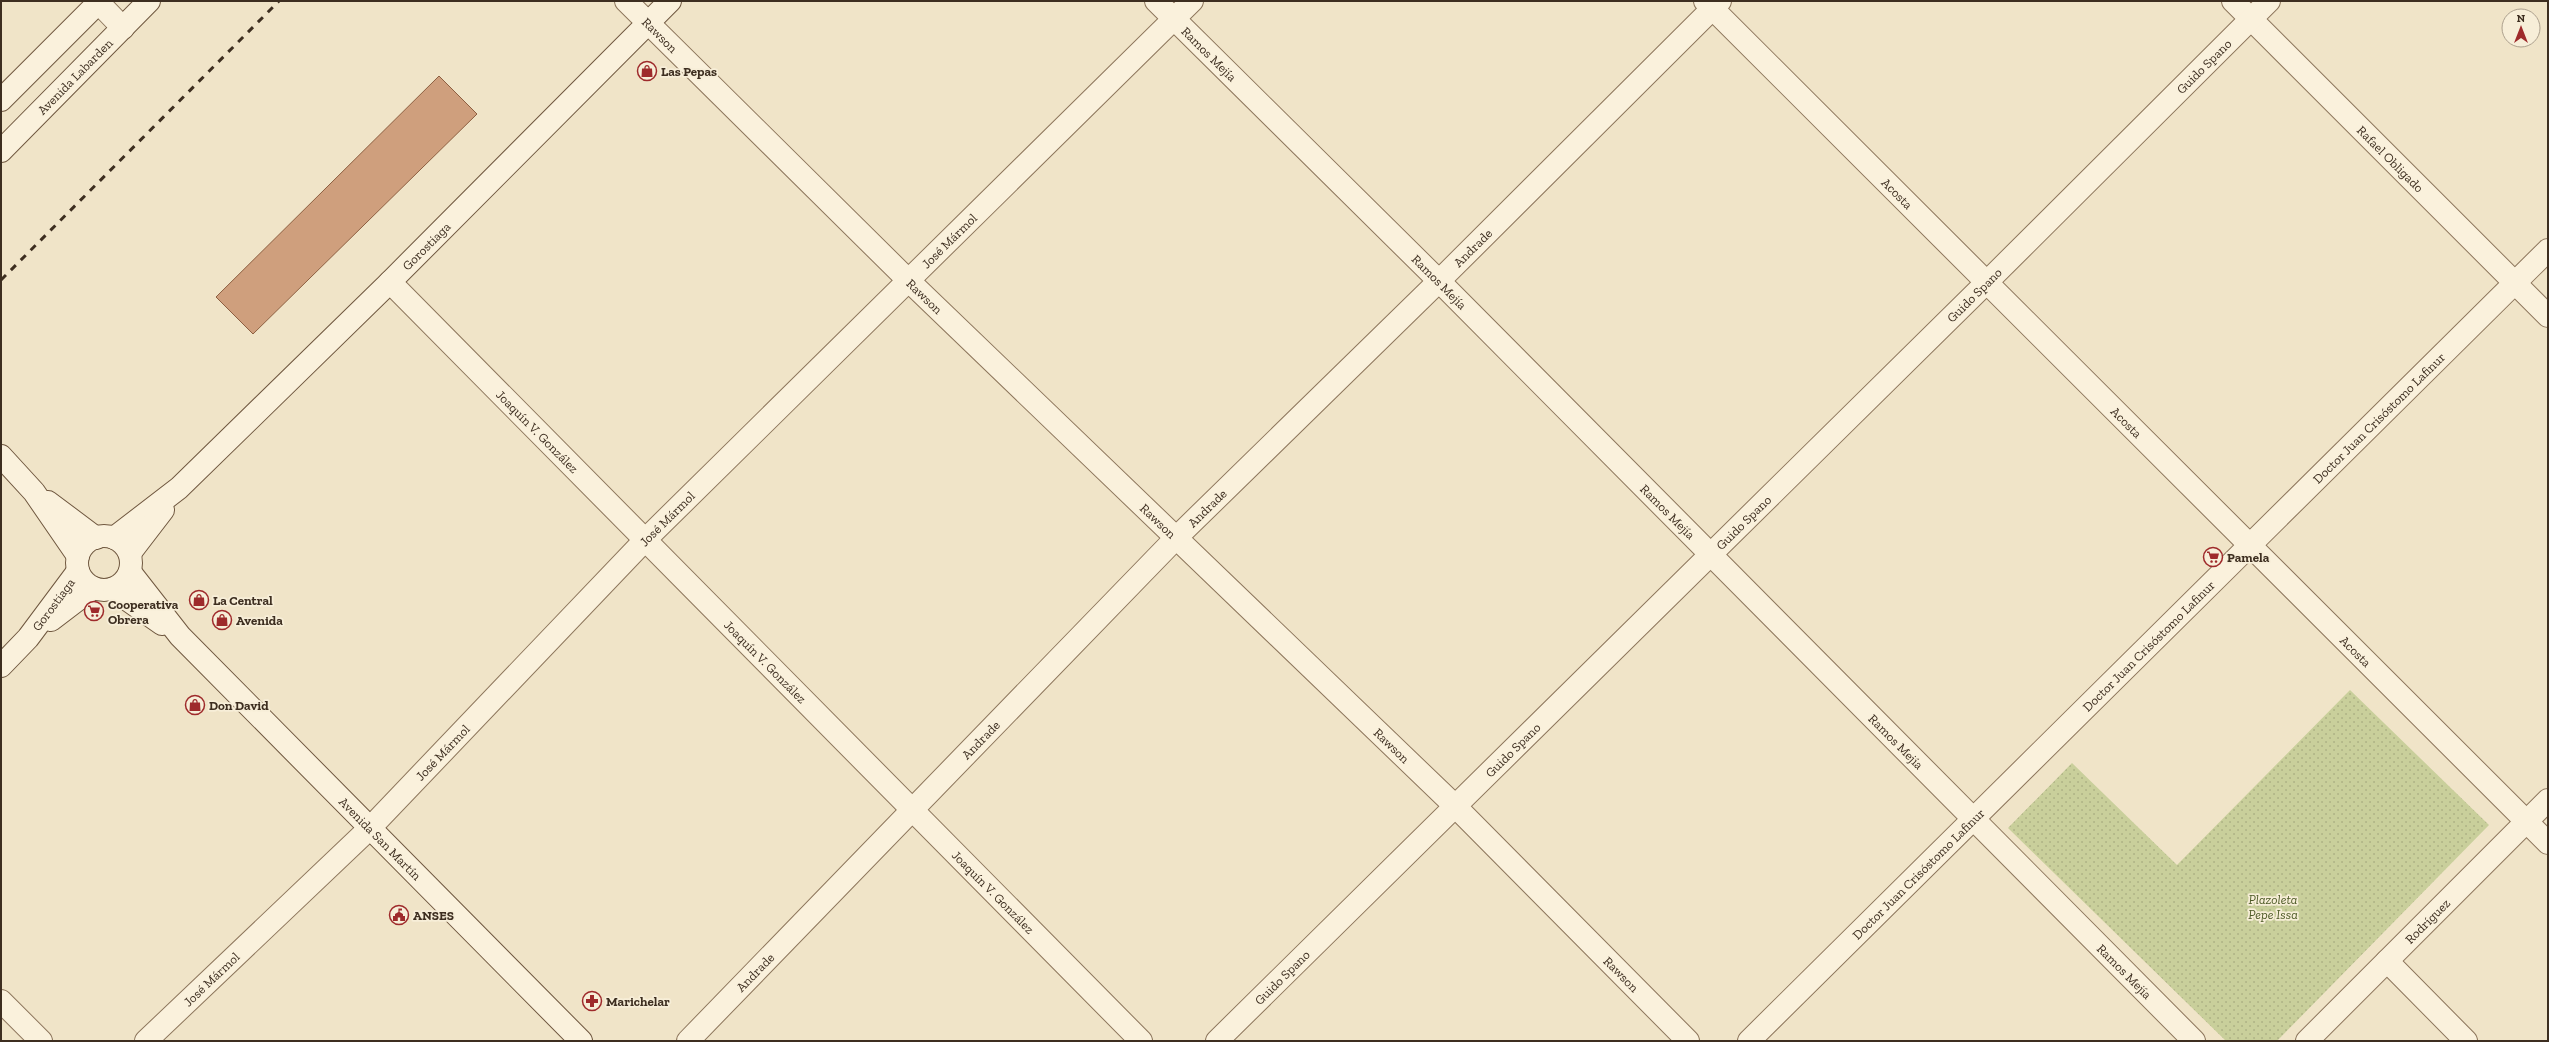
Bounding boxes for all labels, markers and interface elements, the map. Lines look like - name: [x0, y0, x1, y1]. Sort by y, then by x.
- north arrow: [2501, 8, 2541, 48]
- text: N: [2517, 12, 2526, 25]
- street label: Rawson: [639, 14, 681, 56]
- street label: Ramos Mejía: [1179, 23, 1240, 85]
- street label: Avenida Labarden: [34, 35, 116, 117]
- street label: Guido Spano: [2173, 35, 2234, 97]
- shop icon: Las Pepas: [636, 60, 658, 82]
- place label: Las Pepas: [661, 64, 717, 79]
- street label: Rafael Obligado: [2354, 122, 2427, 195]
- street label: Acosta: [1879, 175, 1917, 212]
- street label: José Mármol: [918, 210, 980, 271]
- street label: Gorostiaga: [399, 218, 454, 273]
- street label: Andrade: [1450, 225, 1495, 270]
- street label: Ramos Mejía: [1409, 251, 1471, 313]
- street label: Guido Spano: [1943, 264, 2005, 325]
- street label: Rawson: [904, 276, 946, 317]
- street label: Doctor Juan Crisóstomo Lafinur: [2309, 349, 2448, 486]
- street label: Joaquín V. González: [493, 387, 582, 476]
- street label: Acosta: [2108, 404, 2146, 441]
- street label: Ramos Mejía: [1638, 481, 1699, 543]
- street label: Andrade: [1184, 486, 1229, 530]
- street label: José Mármol: [636, 488, 698, 549]
- street label: Guido Spano: [1713, 492, 1774, 553]
- street label: Rawson: [1137, 500, 1180, 542]
- supermarket icon: Pamela: [2202, 546, 2224, 568]
- place label: Pamela: [2227, 550, 2270, 565]
- street label: Gorostiaga: [29, 574, 78, 633]
- street label: Doctor Juan Crisóstomo Lafinur: [2079, 577, 2218, 714]
- shop icon: La Central: [188, 589, 210, 611]
- place label: La Central: [213, 593, 273, 608]
- place label: Cooperativa Obrera: [108, 597, 179, 627]
- supermarket icon: Cooperativa Obrera: [83, 600, 105, 622]
- shop icon: Avenida: [211, 609, 233, 631]
- place label: Avenida: [236, 613, 283, 628]
- street label: Joaquín V. González: [721, 617, 810, 706]
- street label: Acosta: [2337, 633, 2375, 670]
- shop icon: Don David: [184, 694, 206, 716]
- place label: Don David: [209, 698, 269, 713]
- street label: Ramos Mejía: [1866, 711, 1927, 772]
- street label: Andrade: [958, 717, 1003, 762]
- street label: Guido Spano: [1482, 719, 1543, 780]
- street label: José Mármol: [412, 721, 473, 783]
- street label: Rawson: [1371, 725, 1413, 766]
- street label: Avenida San Martín: [336, 794, 425, 883]
- street label: Doctor Juan Crisóstomo Lafinur: [1849, 805, 1987, 942]
- street label: Joaquín V. González: [949, 847, 1038, 936]
- park label: Plazoleta Pepe Issa: [2248, 892, 2298, 922]
- street label: Rodríguez: [2402, 895, 2453, 946]
- public building icon: ANSES: [388, 904, 410, 926]
- place label: ANSES: [413, 908, 454, 923]
- street label: Ramos Mejía: [2094, 941, 2156, 1002]
- street label: Guido Spano: [1251, 947, 1313, 1007]
- street label: José Mármol: [180, 949, 243, 1009]
- street label: Andrade: [733, 950, 777, 995]
- street label: Rawson: [1601, 953, 1643, 995]
- pharmacy icon: Marichelar: [581, 990, 603, 1012]
- place label: Marichelar: [606, 994, 670, 1009]

